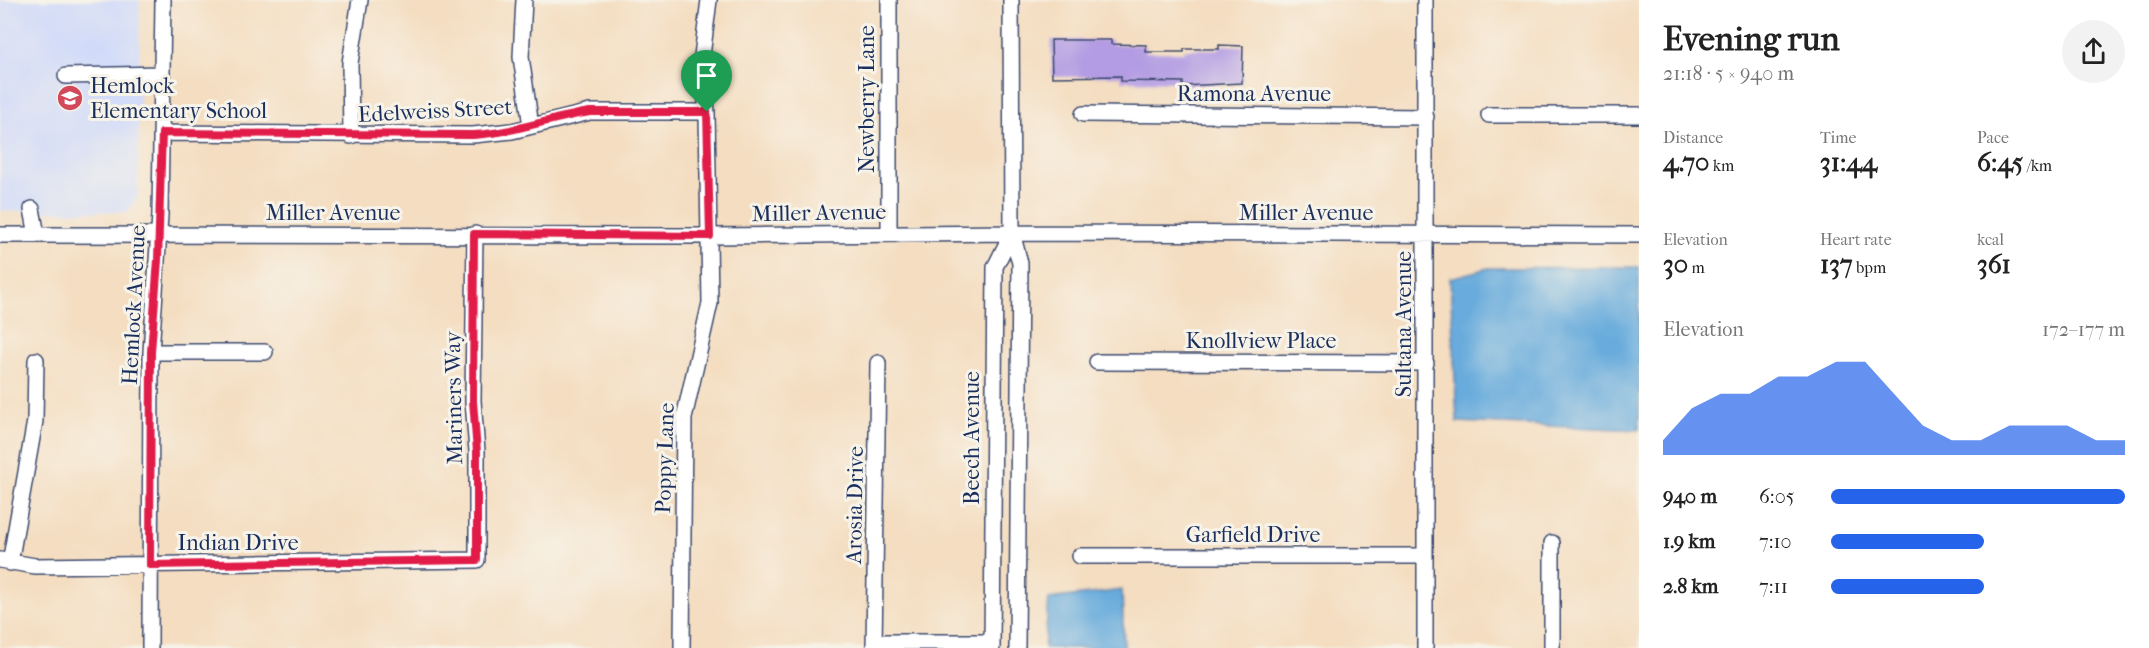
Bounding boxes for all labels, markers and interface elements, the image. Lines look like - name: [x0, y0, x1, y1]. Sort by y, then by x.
- text: Evening run: [1663, 20, 1840, 59]
- button: share: [2062, 20, 2125, 83]
- street label: Newberry Lane: [854, 25, 880, 173]
- pin: [681, 50, 732, 112]
- icon: arrive: [690, 59, 723, 92]
- text: 21:18 · 5 × 940 m: [1663, 62, 1794, 85]
- place label: Hemlock Elementary School: [90, 73, 267, 124]
- street label: Ramona Avenue: [1177, 81, 1331, 107]
- school or university icon: Hemlock Elementary School: [55, 83, 85, 113]
- street label: Edelweiss Street: [357, 94, 513, 128]
- text: Distance: [1663, 128, 1723, 147]
- text: Time: [1820, 128, 1856, 147]
- text: Pace: [1977, 128, 2009, 147]
- text: 4.70: [1663, 147, 1709, 178]
- text: 31:44: [1820, 147, 1877, 178]
- text: 6:45: [1977, 147, 2023, 178]
- text: km: [1709, 156, 1734, 175]
- text: /km: [2023, 156, 2052, 175]
- street label: Miller Avenue: [751, 199, 887, 227]
- street label: Miller Avenue: [266, 200, 400, 226]
- street label: Miller Avenue: [1239, 200, 1373, 226]
- street label: Hemlock Avenue: [117, 224, 151, 386]
- text: Elevation: [1663, 230, 1728, 249]
- text: Heart rate: [1820, 230, 1892, 249]
- text: kcal: [1977, 230, 2004, 249]
- text: 30: [1663, 249, 1688, 280]
- text: 137: [1820, 249, 1853, 280]
- text: 361: [1977, 249, 2011, 280]
- street label: Sultana Avenue: [1391, 251, 1417, 397]
- text: m: [1688, 258, 1705, 277]
- text: bpm: [1853, 258, 1886, 277]
- text: Elevation: [1663, 318, 1744, 341]
- text: 172–177 m: [2042, 318, 2125, 341]
- street label: Knollview Place: [1186, 328, 1337, 354]
- street label: Mariners Way: [440, 330, 468, 465]
- street label: Beech Avenue: [959, 371, 985, 505]
- street label: Poppy Lane: [650, 402, 680, 514]
- street label: Arosia Drive: [841, 446, 869, 565]
- text: 940 m: [1663, 485, 1717, 508]
- text: 6:05: [1759, 485, 1794, 508]
- street label: Garfield Drive: [1186, 522, 1320, 548]
- street label: Indian Drive: [177, 530, 299, 556]
- text: 1.9 km: [1663, 530, 1715, 553]
- text: 7:10: [1759, 530, 1792, 553]
- text: 2.8 km: [1663, 575, 1718, 598]
- text: 7:11: [1759, 575, 1788, 598]

